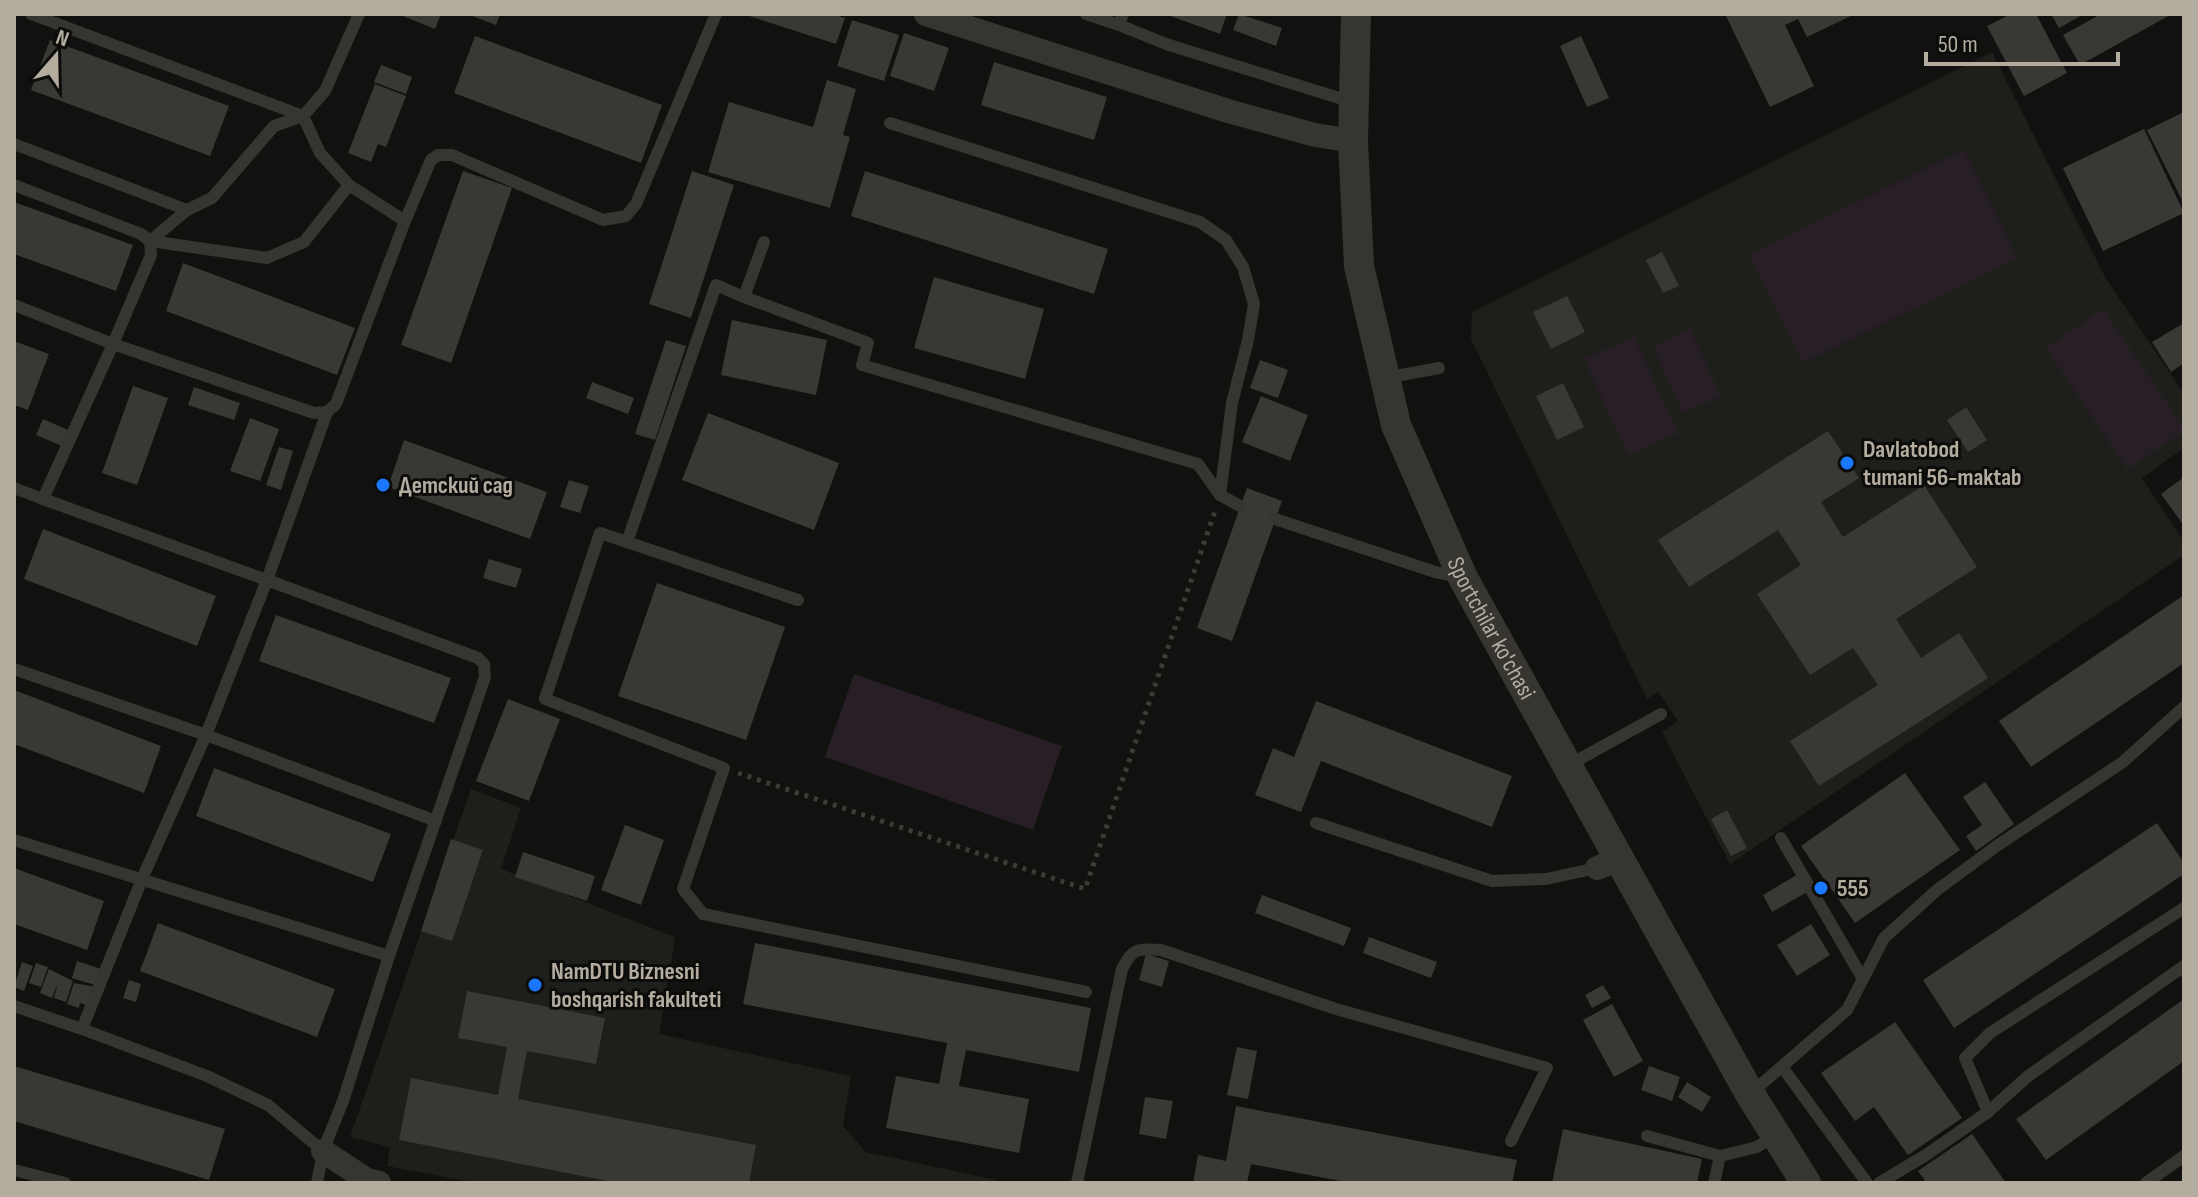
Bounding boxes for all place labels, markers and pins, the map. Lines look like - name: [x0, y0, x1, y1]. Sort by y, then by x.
- place label: Davlatobod tumani 56-maktab: [1863, 435, 2022, 492]
- marker: Davlatobod tumani 56-maktab: [1838, 454, 1856, 472]
- place label: Детский сад: [399, 471, 513, 500]
- marker: Детский сад: [374, 476, 392, 494]
- place label: 555: [1837, 874, 1869, 903]
- marker: 555: [1812, 879, 1830, 897]
- place label: NamDTU Biznesni boshqarish fakulteti: [551, 957, 721, 1014]
- marker: NamDTU Biznesni boshqarish fakulteti: [526, 976, 544, 994]

